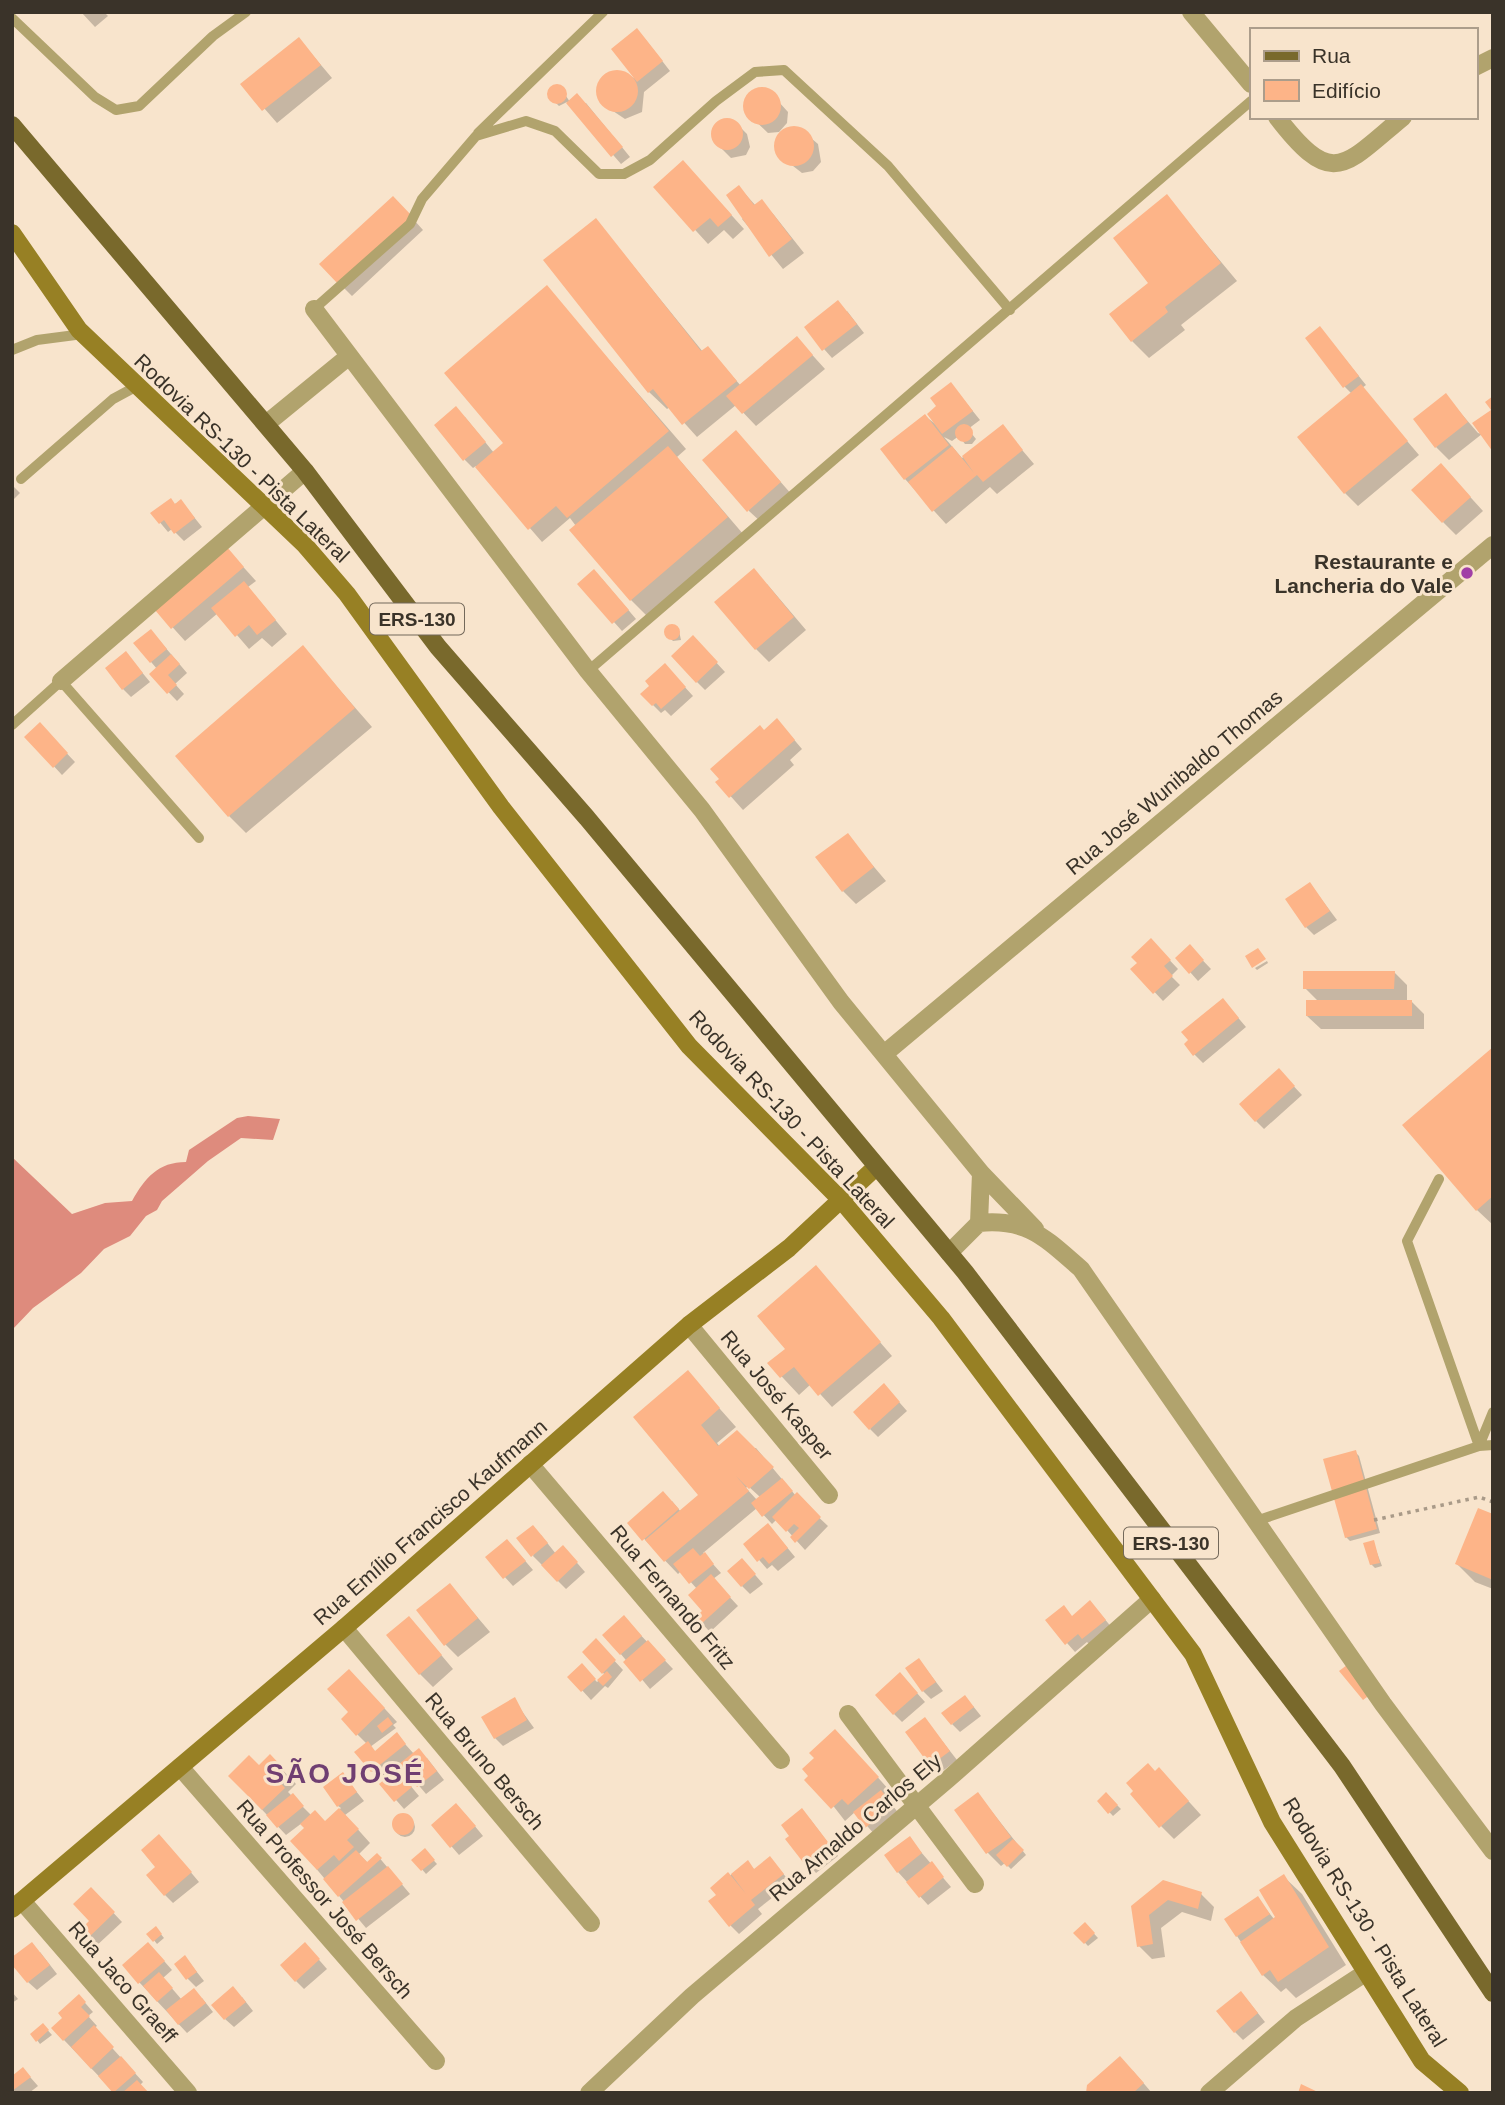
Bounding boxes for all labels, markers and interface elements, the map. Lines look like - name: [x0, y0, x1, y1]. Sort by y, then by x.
- legend: [1250, 28, 1477, 119]
- text: Rua: [1312, 44, 1351, 67]
- text: Edifício: [1312, 79, 1381, 102]
- street label: Rodovia RS-130 - Pista Lateral: [130, 349, 354, 567]
- place label: Restaurante e Lancheria do Vale: [1274, 550, 1453, 597]
- marker: Restaurante e Lancheria do Vale: [1459, 565, 1475, 581]
- road number: ERS-130: [370, 604, 464, 634]
- street label: Rua José Wunibaldo Thomas: [1061, 685, 1287, 879]
- street label: Rodovia RS-130 - Pista Lateral: [685, 1005, 899, 1233]
- street label: Rua José Kasper: [716, 1326, 838, 1464]
- street label: Rua Emílio Francisco Kaufmann: [309, 1415, 551, 1629]
- street label: Rua Fernando Fritz: [606, 1520, 740, 1674]
- road number: ERS-130: [1124, 1527, 1218, 1558]
- street label: Rua Bruno Bersch: [421, 1688, 549, 1834]
- street label: Rua Arnaldo Carlos Ely: [764, 1748, 946, 1906]
- district label: SÃO JOSÉ: [265, 1758, 425, 1789]
- street label: Rodovia RS-130 - Pista Lateral: [1279, 1793, 1451, 2051]
- street label: Rua Professor José Bersch: [232, 1795, 418, 2003]
- street label: Rua Jaco Graeff: [64, 1917, 182, 2047]

